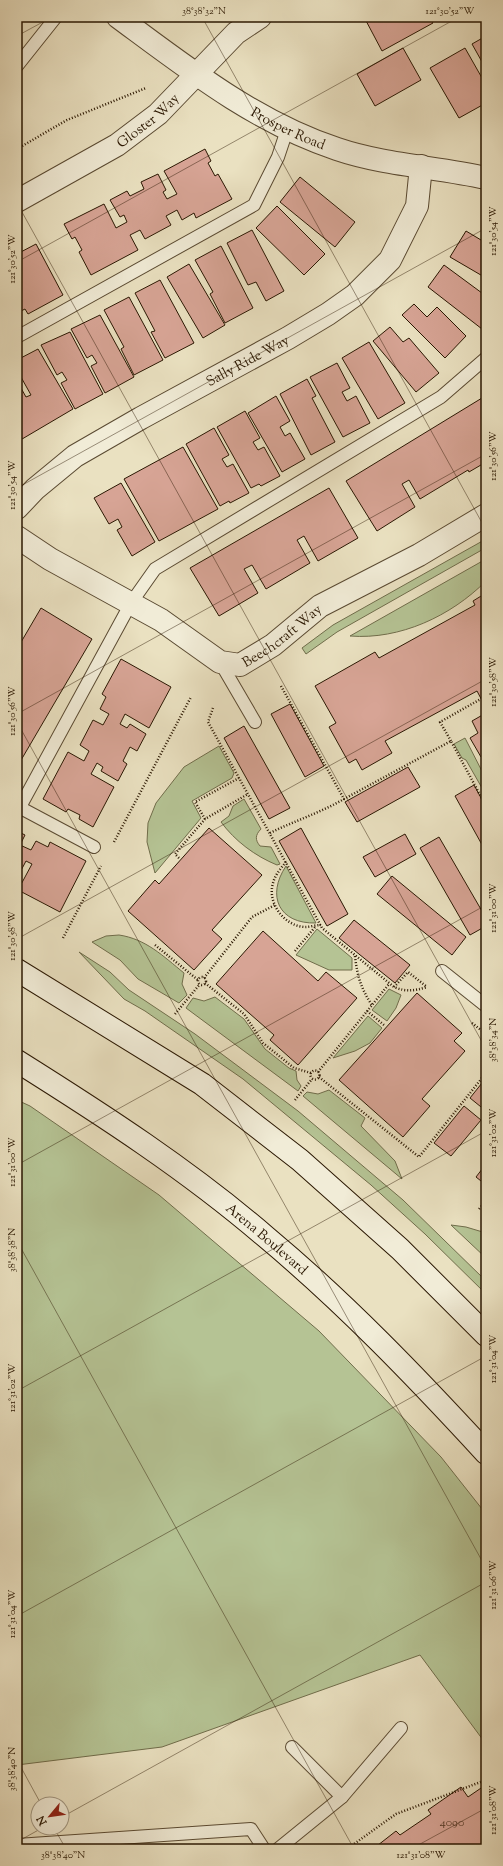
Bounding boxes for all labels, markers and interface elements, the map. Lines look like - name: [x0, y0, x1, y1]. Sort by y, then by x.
- text: 38°38'32"N: [182, 4, 226, 19]
- text: 121°30'52"W: [426, 4, 474, 19]
- street label: Gloster Way: [113, 90, 185, 154]
- street label: Prosper Road: [247, 103, 328, 156]
- text: 121°30'54"W: [486, 206, 501, 256]
- text: 121°30'52"W: [5, 235, 20, 283]
- street label: Sally Ride Way: [203, 331, 293, 393]
- text: 121°30'56"W: [486, 431, 501, 481]
- text: 121°30'54"W: [5, 460, 20, 510]
- street label: Beechcraft Way: [239, 601, 327, 673]
- text: 121°30'58"W: [486, 657, 501, 707]
- text: 121°30'56"W: [5, 686, 20, 736]
- text: 121°31'00"W: [486, 883, 501, 933]
- text: 121°30'58"W: [5, 911, 20, 961]
- text: 38°38'34"N: [486, 1018, 501, 1062]
- text: 121°31'02"W: [486, 1109, 501, 1157]
- text: 121°31'00"W: [5, 1137, 20, 1187]
- street label: Arena Boulevard: [221, 1199, 311, 1281]
- text: 38°38'38"N: [5, 1228, 20, 1272]
- text: 121°31'04"W: [486, 1335, 501, 1383]
- text: 121°31'02"W: [5, 1364, 20, 1412]
- text: 121°31'06"W: [486, 1560, 501, 1610]
- text: 121°31'04"W: [5, 1590, 20, 1638]
- text: 38°38'40"N: [5, 1747, 20, 1791]
- text: 121°31'08"W: [486, 1785, 501, 1835]
- north arrow: [30, 1796, 70, 1836]
- text: N: [33, 1812, 52, 1829]
- house number: 4090: [440, 1814, 464, 1832]
- text: 38°38'40"N: [41, 1848, 85, 1863]
- text: 121°31'08"W: [396, 1848, 446, 1863]

